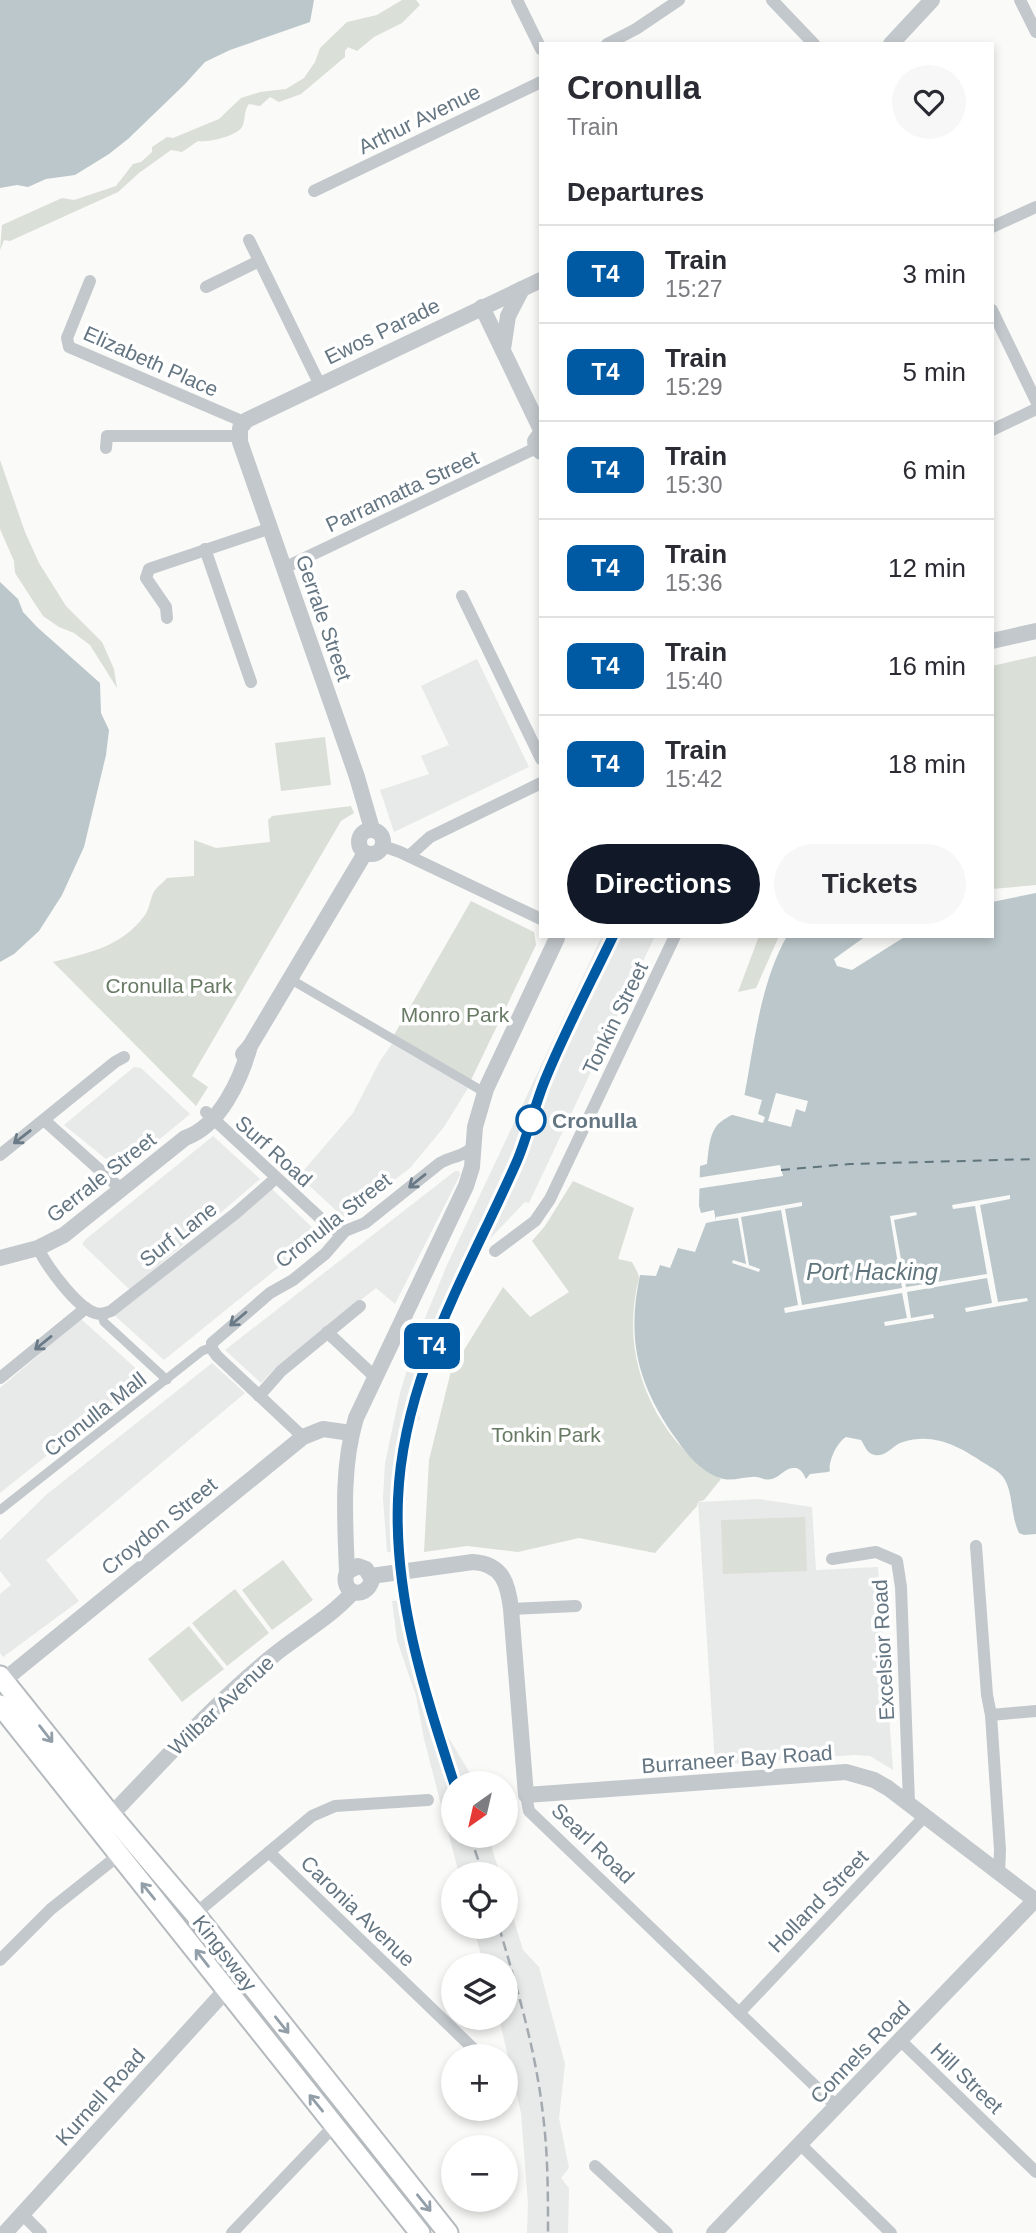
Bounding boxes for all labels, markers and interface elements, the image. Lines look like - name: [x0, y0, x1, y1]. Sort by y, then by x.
- button: heart: [892, 65, 966, 139]
- text: Cronulla: [567, 69, 701, 106]
- street label: Arthur Avenue: [354, 80, 484, 158]
- text: Train: [567, 114, 619, 140]
- text: Departures: [567, 177, 704, 207]
- text: Train: [665, 245, 727, 275]
- text: 3 min: [902, 259, 966, 289]
- text: T4: [591, 260, 620, 287]
- text: 15:27: [665, 276, 723, 302]
- street label: Ewos Parade: [321, 293, 443, 369]
- street label: Elizabeth Place: [80, 321, 222, 401]
- text: Train: [665, 343, 727, 373]
- text: 5 min: [902, 357, 966, 387]
- text: T4: [591, 358, 620, 385]
- text: 15:29: [665, 374, 723, 400]
- text: Train: [665, 441, 727, 471]
- street label: Parramatta Street: [322, 445, 482, 536]
- text: 6 min: [902, 455, 966, 485]
- text: T4: [591, 456, 620, 483]
- text: 15:30: [665, 472, 723, 498]
- text: Train: [665, 539, 727, 569]
- street label: Gerrale Street: [292, 552, 356, 684]
- text: 12 min: [888, 553, 966, 583]
- text: T4: [591, 554, 620, 581]
- text: 15:36: [665, 570, 723, 596]
- text: Train: [665, 637, 727, 667]
- text: 16 min: [888, 651, 966, 681]
- text: T4: [591, 652, 620, 679]
- text: 15:40: [665, 668, 723, 694]
- text: Train: [665, 735, 727, 765]
- text: 18 min: [888, 749, 966, 779]
- text: T4: [591, 750, 620, 777]
- text: 15:42: [665, 766, 723, 792]
- button: Directions: [567, 844, 760, 924]
- button: Tickets: [774, 844, 966, 924]
- street label: Tonkin Street: [578, 958, 652, 1078]
- park label: Cronulla Park: [105, 974, 233, 997]
- park label: Monro Park: [401, 1003, 510, 1026]
- marker: Cronulla: [516, 1105, 546, 1135]
- place label: Cronulla: [552, 1109, 637, 1132]
- street label: Surf Road: [231, 1111, 317, 1191]
- street label: Gerrale Street: [42, 1127, 160, 1227]
- one-way arrow: [13, 1130, 32, 1145]
- street label: Cronulla Street: [271, 1168, 395, 1272]
- one-way arrow: [408, 1174, 426, 1189]
- street label: Surf Lane: [135, 1197, 221, 1271]
- water label: Port Hacking: [806, 1259, 938, 1285]
- one-way arrow: [229, 1311, 247, 1327]
- line badge: T4: [400, 1323, 464, 1369]
- text: T4: [418, 1332, 446, 1359]
- one-way arrow: [35, 1335, 53, 1350]
- street label: Cronulla Mall: [40, 1367, 150, 1461]
- park label: Tonkin Park: [491, 1423, 601, 1446]
- street label: Croydon Street: [97, 1473, 221, 1579]
- street label: Excelsior Road: [868, 1579, 898, 1721]
- street label: Wilbar Avenue: [164, 1651, 278, 1759]
- one-way arrow: [39, 1724, 54, 1743]
- street label: Burraneer Bay Road: [641, 1741, 833, 1777]
- north arrow: [441, 1771, 518, 1848]
- map controls: [441, 1771, 518, 2212]
- street label: Searl Road: [547, 1798, 639, 1888]
- street label: Holland Street: [764, 1845, 873, 1957]
- street label: Caronia Avenue: [296, 1851, 420, 1971]
- button: locate: [441, 1862, 518, 1939]
- one-way arrow: [141, 1883, 156, 1901]
- street label: Kingsway: [188, 1911, 262, 1996]
- one-way arrow: [194, 1950, 209, 1968]
- button: layers: [441, 1953, 518, 2030]
- street label: Connels Road: [806, 1996, 914, 2108]
- one-way arrow: [274, 2016, 289, 2034]
- street label: Hill Street: [926, 2038, 1008, 2118]
- street label: Kurnell Road: [51, 2044, 149, 2150]
- button: +: [441, 2044, 518, 2121]
- one-way arrow: [309, 2094, 324, 2113]
- button: −: [441, 2135, 518, 2212]
- one-way arrow: [416, 2193, 431, 2212]

